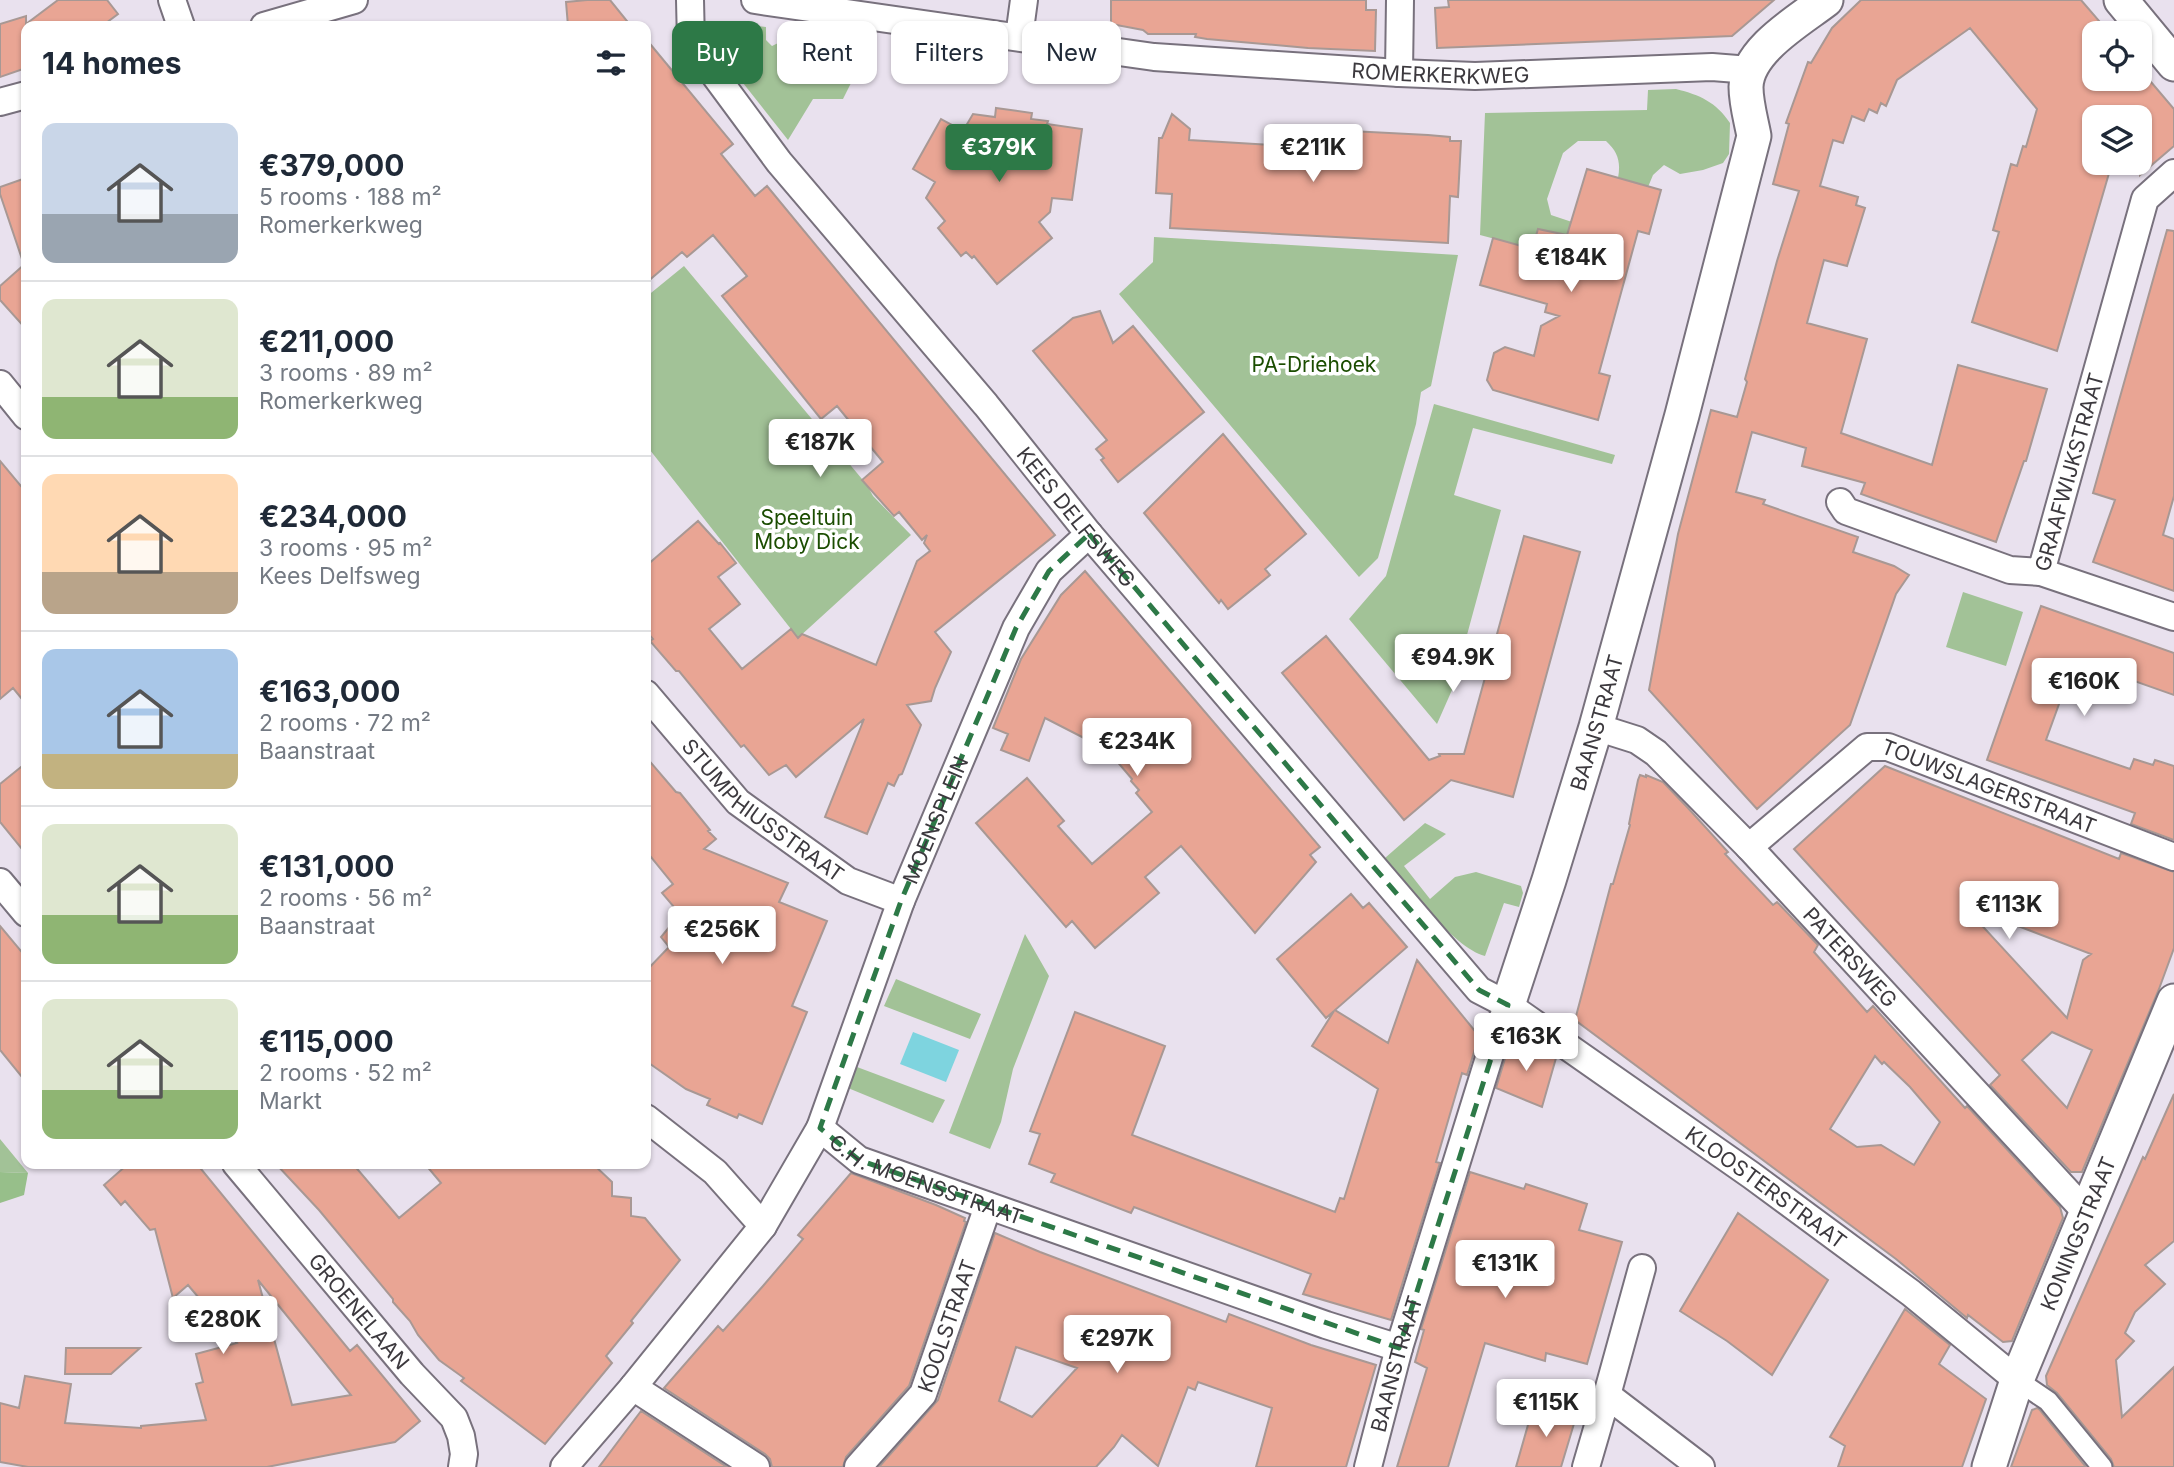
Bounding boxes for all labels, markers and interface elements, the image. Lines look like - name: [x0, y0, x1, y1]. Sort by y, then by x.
- chip: Buy: [672, 21, 763, 84]
- chip: Rent: [777, 21, 877, 84]
- chip: Filters: [891, 21, 1008, 84]
- chip: New: [1022, 21, 1121, 84]
- map controls: [2082, 21, 2152, 175]
- button: locate: [2082, 21, 2152, 91]
- icon: filters: [592, 44, 630, 82]
- text: 14 homes: [42, 45, 181, 81]
- street label: ROMERKERKWEG: [1351, 57, 1530, 89]
- button: layers: [2082, 105, 2152, 175]
- pin: €379K: [950, 124, 1048, 184]
- pin: €211K: [1264, 124, 1362, 184]
- text: €379K: [961, 133, 1037, 161]
- text: €211K: [1280, 133, 1346, 161]
- text: €379,000: [259, 147, 405, 183]
- icon: home: [98, 151, 182, 235]
- text: 5 rooms · 188 m²: [259, 183, 442, 211]
- text: Romerkerkweg: [259, 211, 423, 239]
- pin: €184K: [1522, 234, 1620, 294]
- text: €184K: [1535, 243, 1607, 271]
- text: €211,000: [259, 323, 394, 359]
- icon: home: [98, 327, 182, 411]
- park label: PA-Driehoek: [1252, 352, 1377, 377]
- text: 3 rooms · 89 m²: [259, 359, 433, 387]
- street label: GRAAFWIJKSTRAAT: [2029, 370, 2108, 574]
- text: Romerkerkweg: [259, 387, 423, 415]
- pin: €187K: [771, 420, 869, 479]
- text: €187K: [785, 428, 855, 456]
- street label: KEES DELFSWEG: [1012, 442, 1141, 592]
- text: €234,000: [259, 498, 407, 534]
- icon: home: [98, 502, 182, 586]
- park label: Speeltuin Moby Dick: [754, 505, 860, 554]
- text: 3 rooms · 95 m²: [259, 534, 432, 562]
- text: Kees Delfsweg: [259, 562, 421, 590]
- pin: €94.9K: [1396, 634, 1510, 694]
- text: €94.9K: [1411, 643, 1495, 671]
- street label: BAANSTRAAT: [1565, 652, 1628, 794]
- pin: €160K: [2035, 658, 2133, 718]
- text: €160K: [2048, 667, 2120, 695]
- text: €163,000: [259, 673, 401, 709]
- icon: home: [98, 677, 182, 761]
- text: 2 rooms · 72 m²: [259, 709, 431, 737]
- pin: €234K: [1088, 718, 1186, 778]
- text: €234K: [1098, 727, 1176, 755]
- street label: STUMPHIUSSTRAAT: [677, 733, 849, 887]
- street label: TOUWSLAGERSTRAAT: [1878, 733, 2100, 838]
- text: Baanstraat: [259, 737, 375, 765]
- street label: MOENSPLEIN: [897, 752, 973, 888]
- text: €131,000: [259, 848, 395, 884]
- icon: home: [98, 852, 182, 936]
- pin: €113K: [1960, 881, 2058, 941]
- text: 2 rooms · 56 m²: [259, 884, 432, 912]
- text: €113K: [1976, 890, 2042, 918]
- street label: PATERSWEG: [1798, 902, 1903, 1012]
- pin: €256K: [673, 906, 771, 966]
- text: Baanstraat: [259, 912, 375, 940]
- text: €256K: [684, 915, 760, 943]
- pin: €163K: [1477, 1014, 1575, 1073]
- text: €163K: [1490, 1022, 1562, 1050]
- text: €115,000: [259, 1023, 394, 1059]
- icon: home: [98, 1027, 182, 1111]
- text: 2 rooms · 52 m²: [259, 1059, 432, 1087]
- text: Markt: [259, 1087, 322, 1115]
- street label: KLOOSTERSTRAAT: [1681, 1121, 1851, 1254]
- street label: C.H. MOENSSTRAAT: [825, 1129, 1027, 1230]
- street label: KONINGSTRAAT: [2035, 1153, 2121, 1314]
- pin: €131K: [1456, 1240, 1554, 1300]
- street label: GROENELAAN: [304, 1248, 415, 1374]
- text: €131K: [1472, 1249, 1538, 1277]
- street label: KOOLSTRAAT: [912, 1256, 981, 1396]
- street label: BAANSTRAAT: [1365, 1292, 1427, 1435]
- pin: €280K: [174, 1296, 272, 1356]
- text: €280K: [184, 1305, 262, 1333]
- pin: €297K: [1068, 1316, 1166, 1375]
- text: €297K: [1080, 1324, 1154, 1352]
- pin: €115K: [1497, 1380, 1595, 1439]
- text: €115K: [1513, 1388, 1579, 1416]

